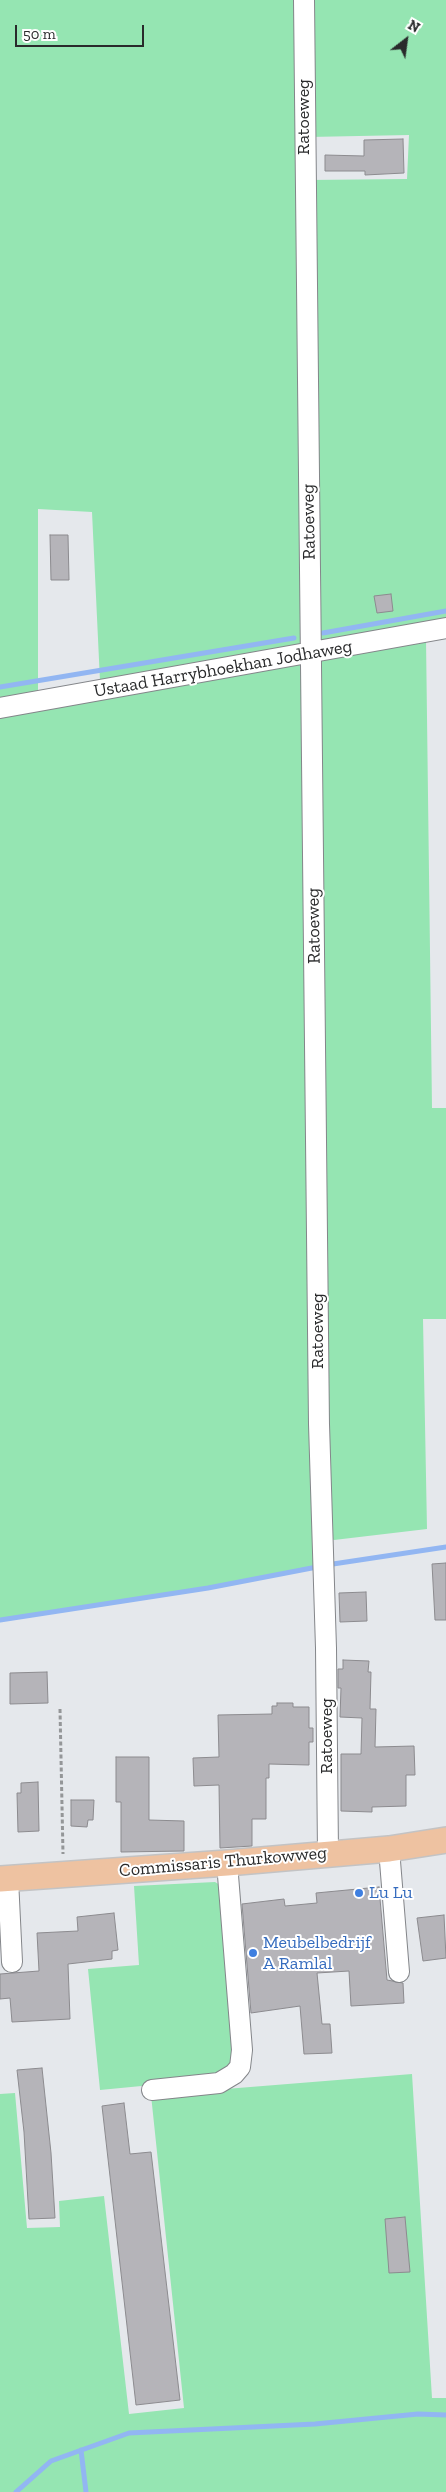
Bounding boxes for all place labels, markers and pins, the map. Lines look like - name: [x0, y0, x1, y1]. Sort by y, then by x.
- place label: Lu Lu: [369, 1882, 413, 1904]
- marker: Lu Lu: [353, 1887, 365, 1899]
- place label: Meubelbedrijf A Ramlal: [263, 1932, 371, 1975]
- marker: Meubelbedrijf A Ramlal: [247, 1947, 259, 1959]

